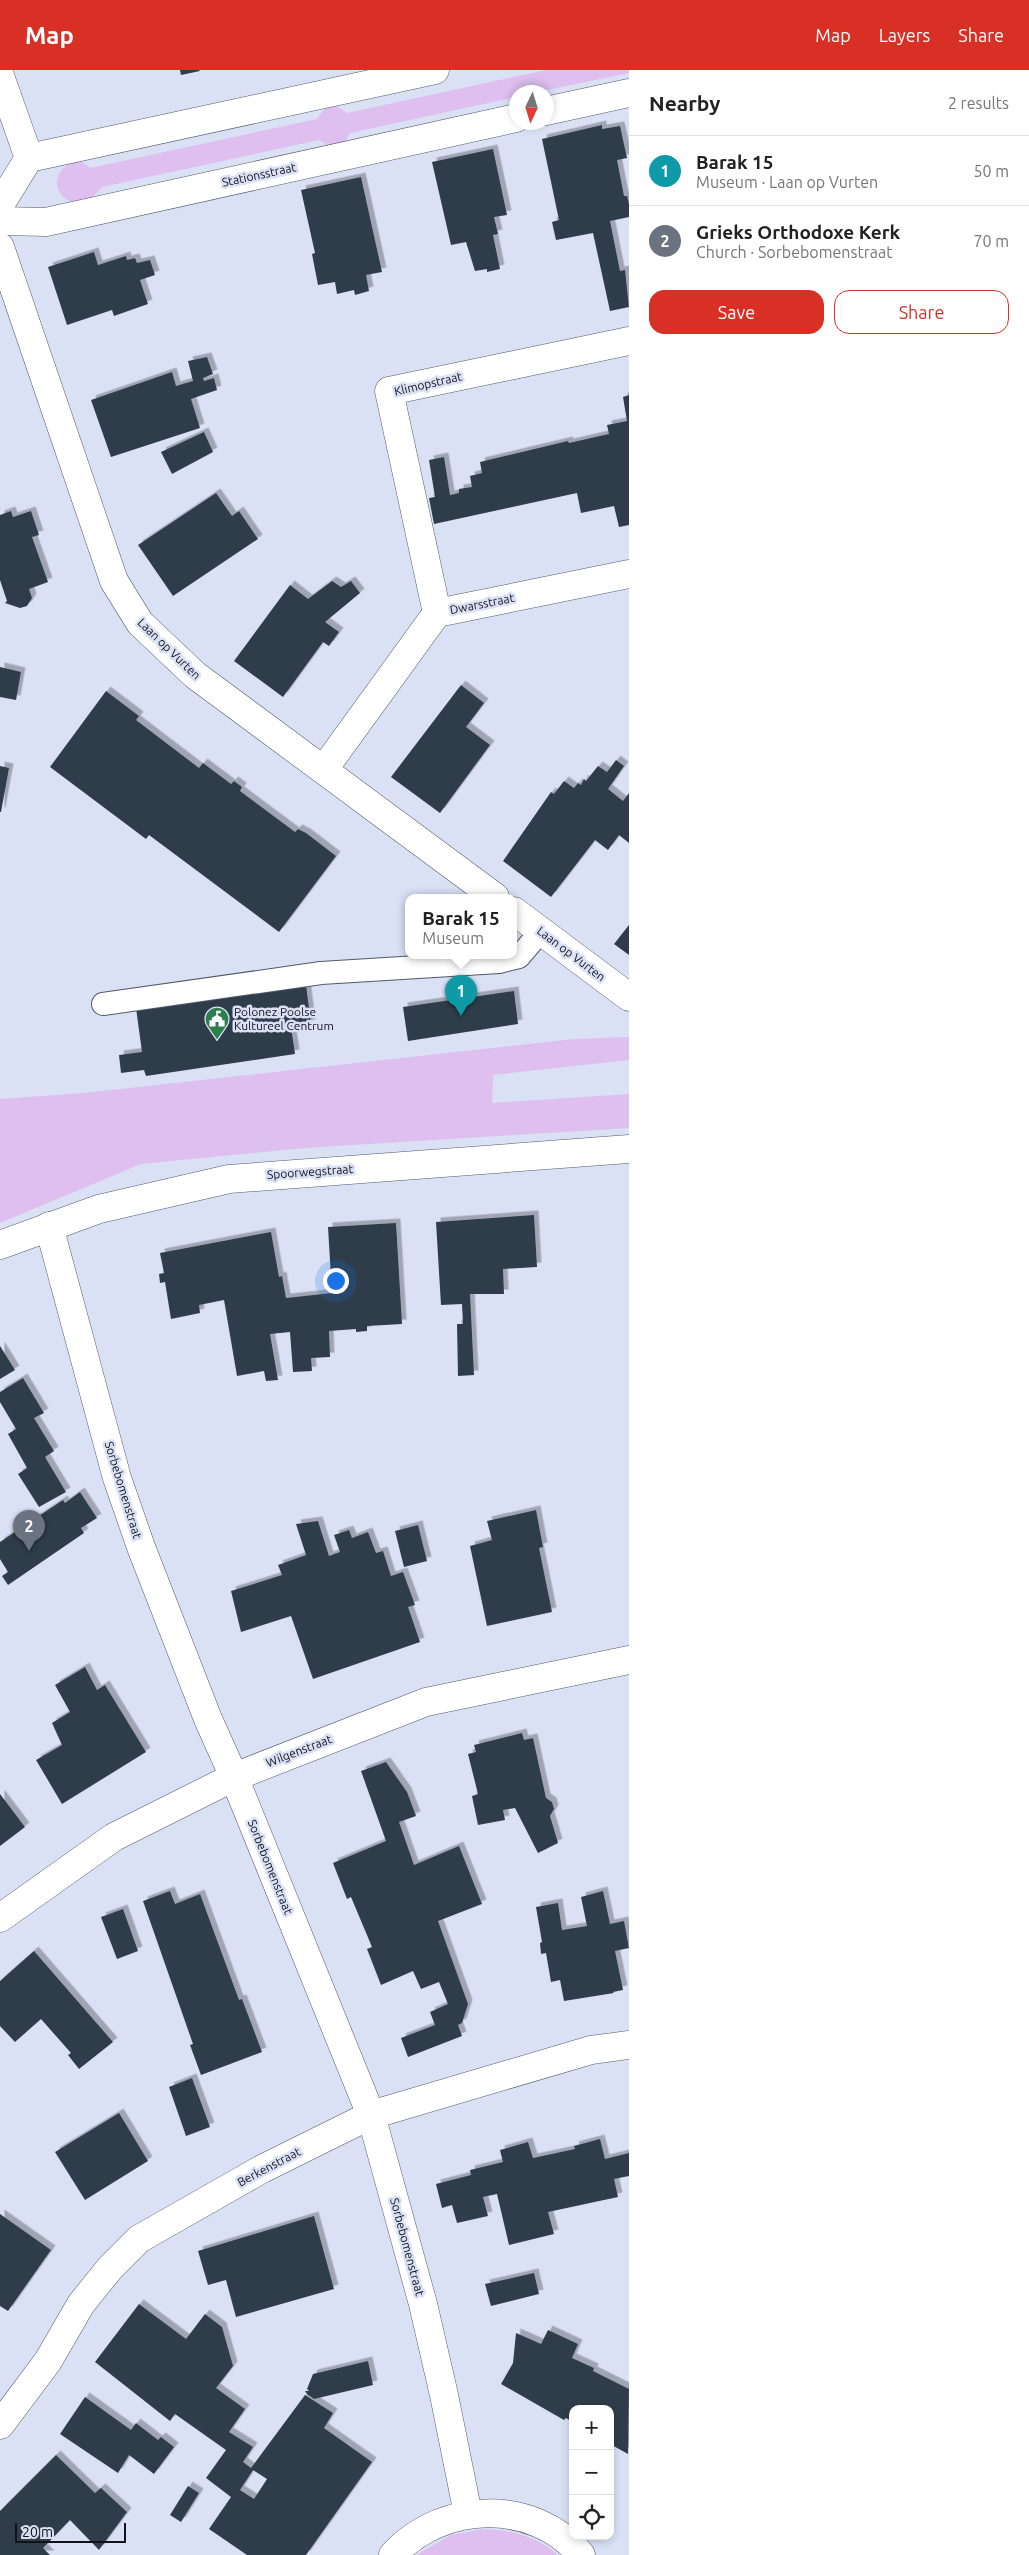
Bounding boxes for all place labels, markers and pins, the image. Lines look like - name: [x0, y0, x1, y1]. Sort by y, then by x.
- pin: 1: [445, 975, 477, 1016]
- place label: Polonez Poolse Kultureel Centrum: [234, 1005, 334, 1032]
- public building icon: Polonez Poolse Kultureel Centrum: [204, 1006, 230, 1040]
- pin: 2: [13, 1510, 45, 1551]

